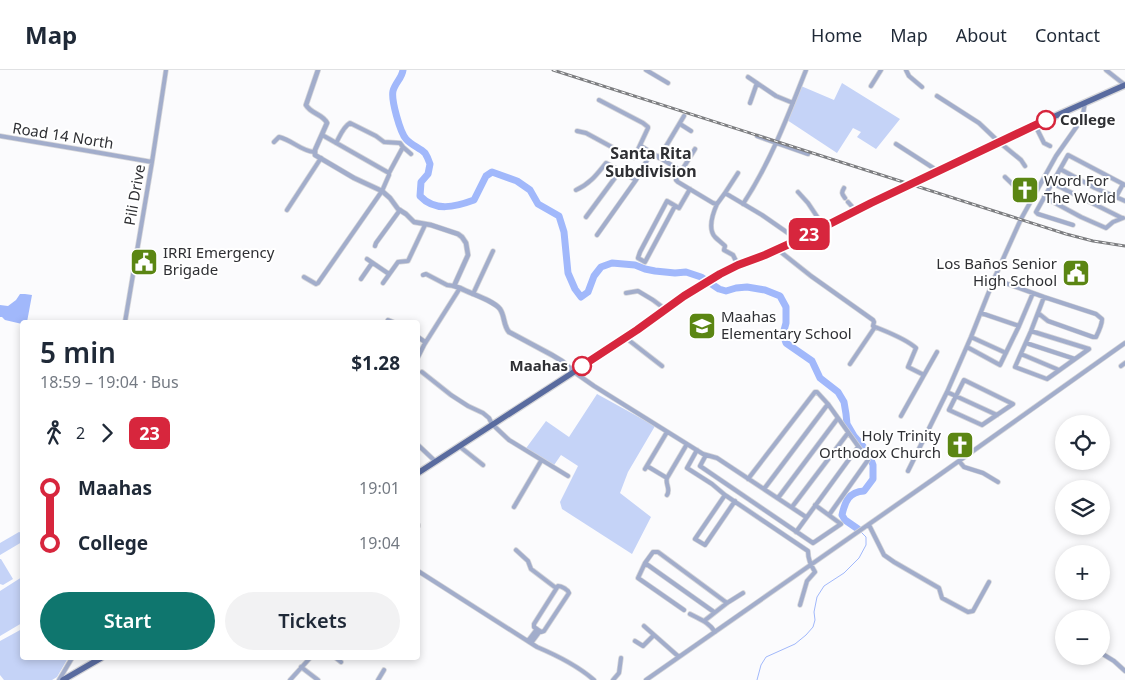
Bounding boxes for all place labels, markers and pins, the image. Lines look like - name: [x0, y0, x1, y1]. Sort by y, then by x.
- place label: College: [1060, 109, 1115, 129]
- marker: College: [1036, 110, 1056, 130]
- place label: Word For The World: [1044, 170, 1116, 207]
- church icon: Word For The World: [1010, 175, 1040, 205]
- place label: IRRI Emergency Brigade: [163, 242, 275, 279]
- public building icon: IRRI Emergency Brigade: [129, 247, 159, 277]
- place label: Los Baños Senior High School: [936, 253, 1057, 290]
- public building icon: Los Baños Senior High School: [1061, 258, 1091, 288]
- place label: Maahas Elementary School: [721, 306, 852, 343]
- school or university icon: Maahas Elementary School: [687, 311, 717, 341]
- place label: Maahas: [510, 355, 568, 375]
- marker: Maahas: [572, 356, 592, 376]
- place label: Holy Trinity Orthodox Church: [819, 425, 941, 462]
- church icon: Holy Trinity Orthodox Church: [945, 430, 975, 460]

